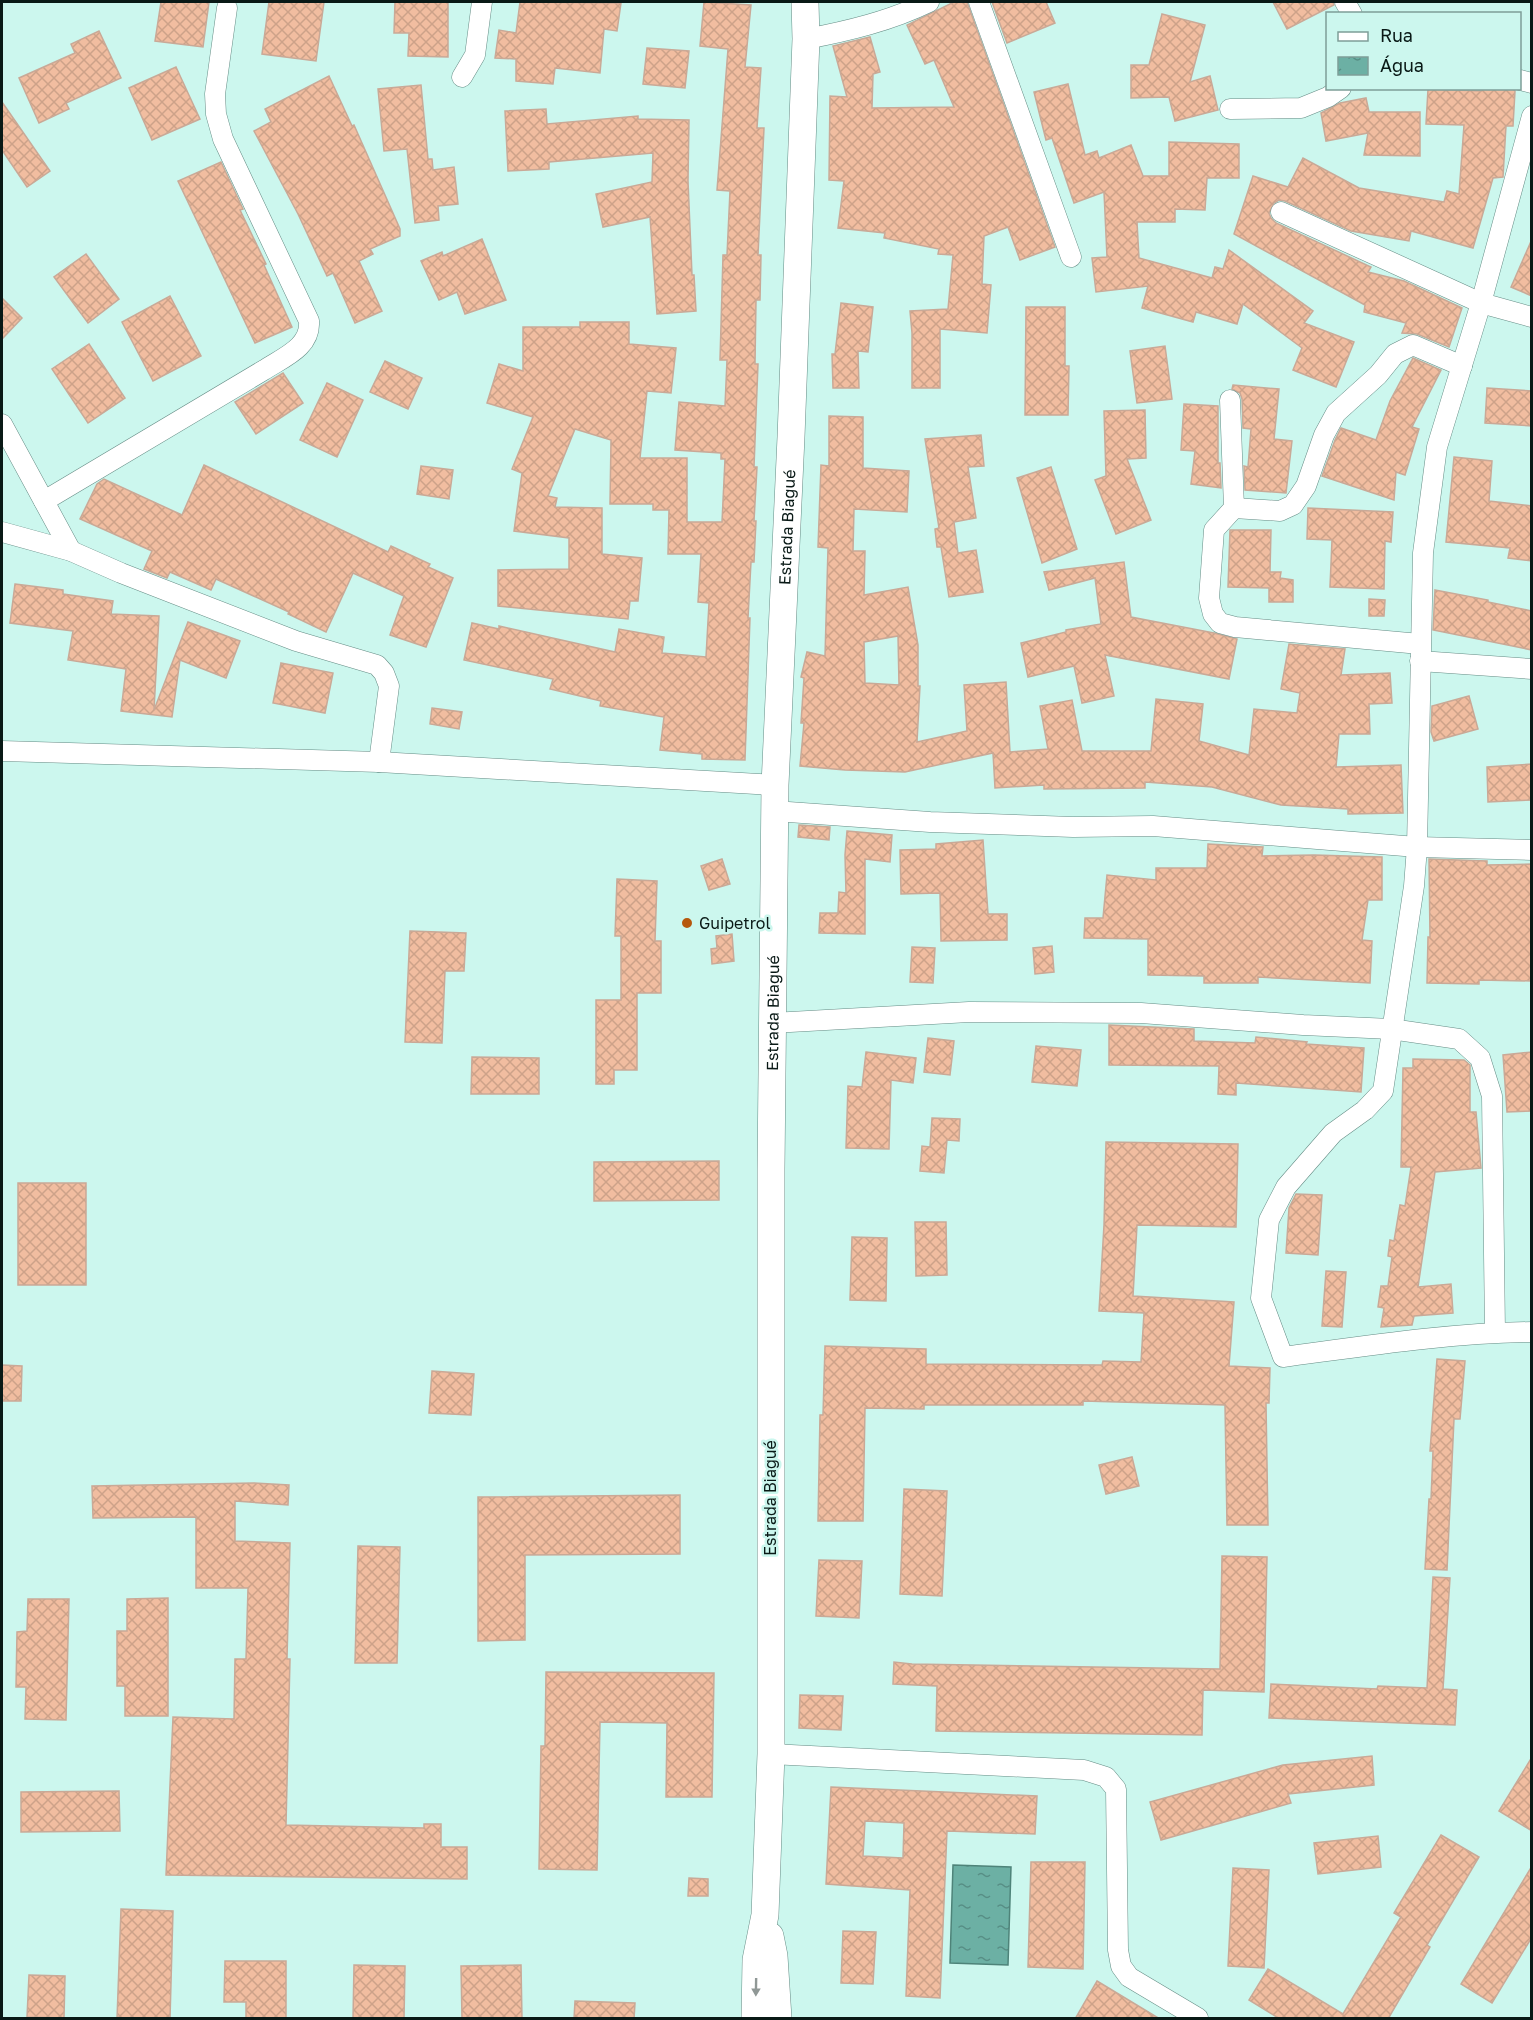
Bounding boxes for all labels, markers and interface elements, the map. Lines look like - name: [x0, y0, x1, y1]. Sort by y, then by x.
- legend: [1326, 12, 1521, 90]
- text: Rua: [1380, 24, 1413, 46]
- text: Água: [1380, 54, 1424, 76]
- street label: Estrada Biagué: [774, 469, 799, 585]
- place label: Guipetrol: [699, 913, 771, 933]
- marker: Guipetrol: [680, 916, 694, 930]
- street label: Estrada Biagué: [762, 955, 783, 1071]
- street label: Estrada Biagué: [760, 1440, 780, 1556]
- one-way arrow: [751, 1978, 760, 1997]

